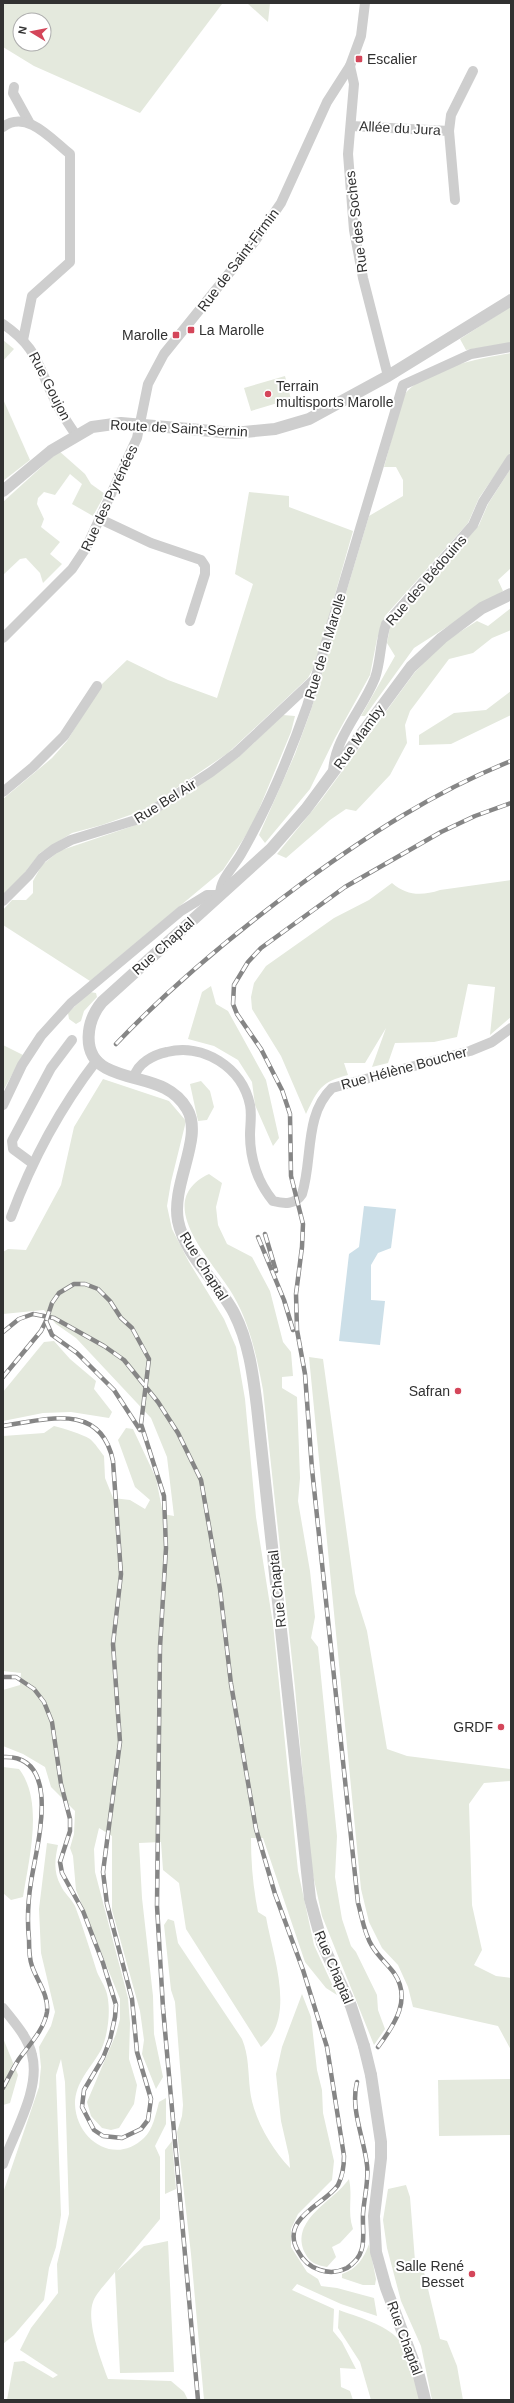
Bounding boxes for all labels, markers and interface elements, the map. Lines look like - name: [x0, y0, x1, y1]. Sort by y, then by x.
- north arrow: [12, 12, 52, 52]
- text: N: [16, 25, 29, 35]
- place label: Escalier: [367, 51, 417, 67]
- marker: Escalier: [354, 54, 364, 64]
- street label: Allée du Jura: [359, 118, 441, 138]
- street label: Rue des Soches: [342, 170, 370, 274]
- street label: Rue de Saint-Firmin: [194, 205, 282, 315]
- place label: La Marolle: [199, 322, 265, 338]
- marker: La Marolle: [186, 325, 196, 335]
- place label: Marolle: [122, 327, 168, 343]
- marker: Marolle: [171, 330, 181, 340]
- street label: Rue Goujon: [26, 349, 74, 423]
- place label: Terrain multisports Marolle: [276, 378, 394, 410]
- marker: Terrain multisports Marolle: [263, 389, 273, 399]
- street label: Route de Saint-Sernin: [110, 416, 248, 440]
- street label: Rue des Pyrénées: [77, 442, 141, 554]
- street label: Rue des Bédouins: [382, 532, 470, 628]
- street label: Rue de la Marolle: [301, 591, 349, 701]
- street label: Rue Mamby: [330, 702, 388, 772]
- street label: Rue Bel Air: [131, 775, 199, 826]
- street label: Rue Chaptal: [129, 914, 197, 978]
- street label: Rue Hélène Boucher: [339, 1043, 469, 1093]
- street label: Rue Chaptal: [177, 1229, 231, 1303]
- place label: Safran: [409, 1383, 450, 1399]
- marker: Safran: [453, 1386, 463, 1396]
- street label: Rue Chaptal: [265, 1549, 289, 1629]
- place label: GRDF: [453, 1719, 493, 1735]
- marker: GRDF: [496, 1722, 506, 1732]
- street label: Rue Chaptal: [311, 1928, 357, 2006]
- place label: Salle René Besset: [396, 2258, 464, 2290]
- marker: Salle René Besset: [467, 2269, 477, 2279]
- street label: Rue Chaptal: [384, 2299, 426, 2377]

